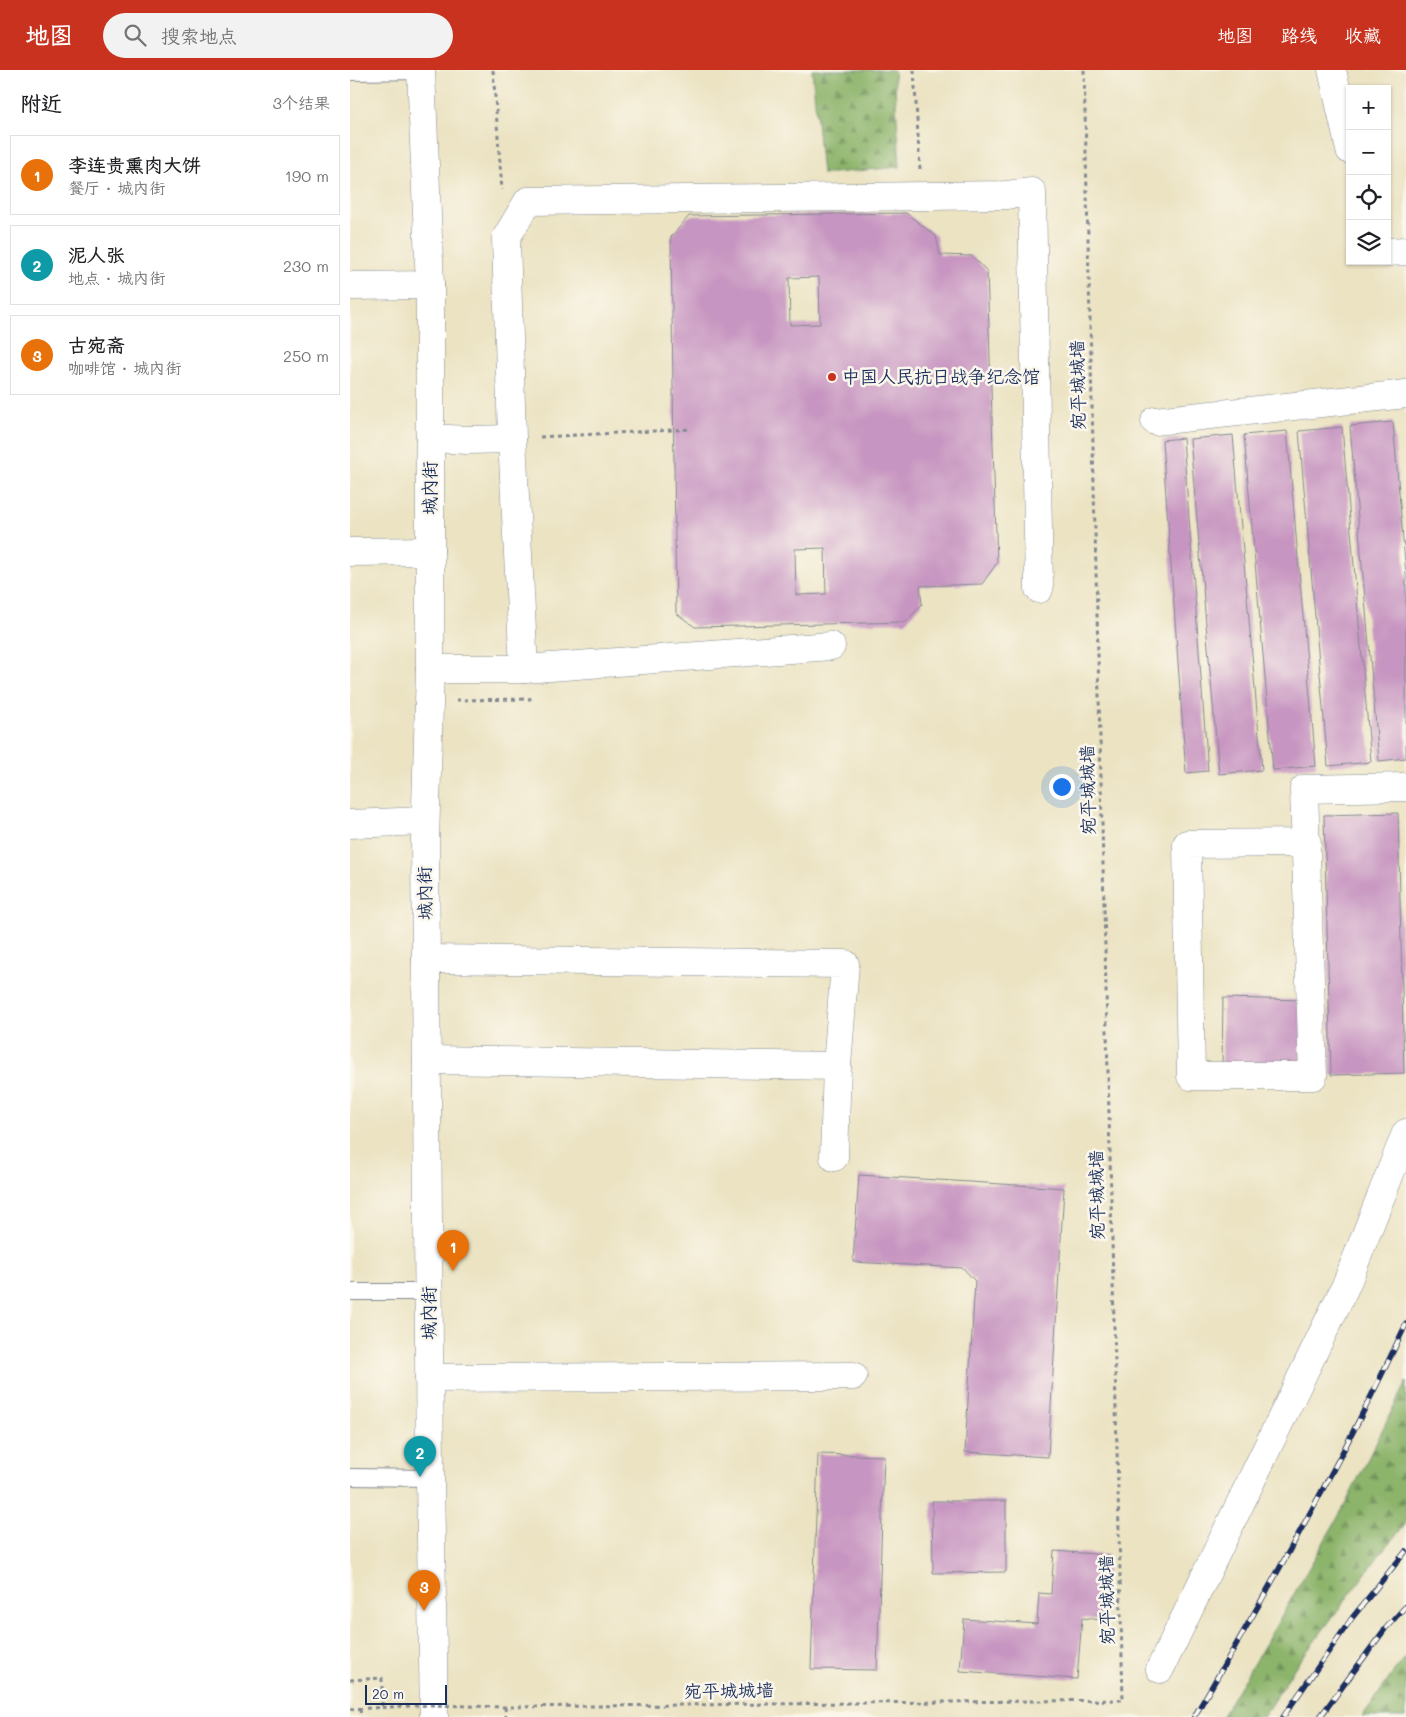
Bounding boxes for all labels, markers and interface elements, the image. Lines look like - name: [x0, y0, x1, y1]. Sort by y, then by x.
- search box: [103, 13, 453, 58]
- text: 地图: [25, 19, 73, 50]
- icon: search: [121, 21, 149, 49]
- text: 搜索地点: [161, 23, 237, 48]
- text: 地图: [1217, 23, 1253, 47]
- text: 路线: [1281, 23, 1317, 47]
- text: 收藏: [1345, 23, 1381, 47]
- map controls: [1346, 85, 1391, 265]
- button: +: [1346, 85, 1391, 130]
- text: 附近: [20, 89, 62, 116]
- text: 3个结果: [273, 92, 330, 113]
- button: −: [1346, 130, 1391, 175]
- text: 李连贵熏肉大饼: [68, 152, 201, 177]
- text: 1: [33, 165, 41, 186]
- text: 190 m: [285, 165, 329, 186]
- button: locate: [1346, 175, 1391, 220]
- text: 餐厅 · 城内街: [68, 177, 165, 198]
- button: layers: [1346, 220, 1391, 265]
- text: 泥人张: [68, 242, 125, 267]
- text: 2: [33, 255, 41, 276]
- text: 230 m: [283, 255, 329, 276]
- text: 地点 · 城内街: [68, 267, 165, 288]
- text: 古宛斋: [68, 332, 125, 357]
- street label: 宛平城城墙: [1064, 340, 1090, 430]
- text: 3: [32, 345, 42, 366]
- text: 250 m: [283, 345, 329, 366]
- text: 咖啡馆 · 城内街: [68, 357, 181, 378]
- place label: 中国人民抗日战争纪念馆: [842, 364, 1040, 388]
- marker: 中国人民抗日战争纪念馆: [826, 371, 838, 383]
- street label: 城内街: [417, 461, 441, 515]
- street label: 宛平城城墙: [1074, 745, 1100, 835]
- your location: [1049, 774, 1075, 800]
- street label: 城内街: [412, 866, 436, 920]
- street label: 宛平城城墙: [1083, 1150, 1109, 1240]
- pin: 1: [437, 1230, 469, 1271]
- street label: 城内街: [416, 1286, 440, 1340]
- pin: 2: [404, 1436, 436, 1477]
- street label: 宛平城城墙: [1093, 1555, 1119, 1645]
- pin: 3: [408, 1570, 440, 1611]
- street label: 宛平城城墙: [684, 1677, 774, 1703]
- scale bar: [365, 1682, 448, 1705]
- text: 20 m: [372, 1684, 404, 1703]

